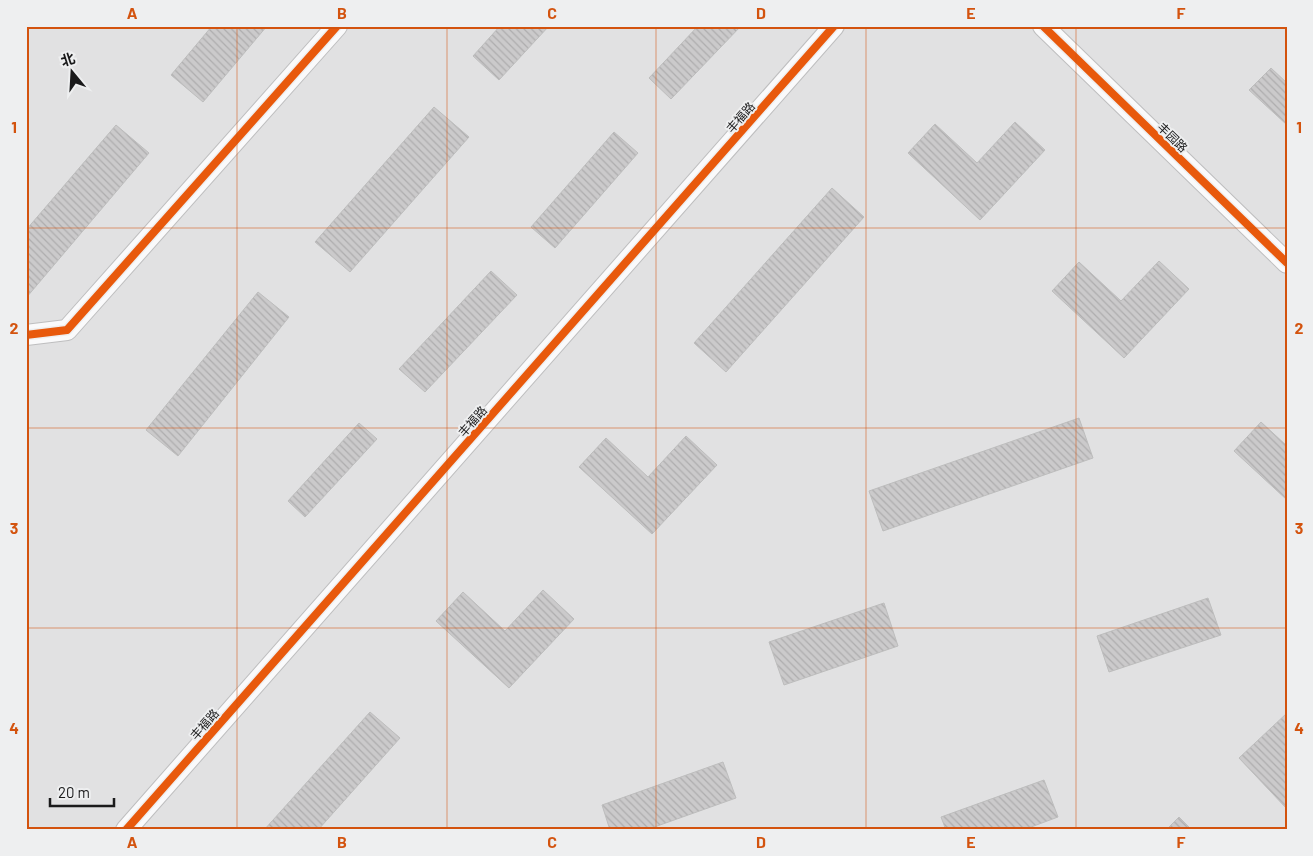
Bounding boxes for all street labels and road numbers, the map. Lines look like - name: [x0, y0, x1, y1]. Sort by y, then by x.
- street label: 丰福路: [723, 99, 757, 135]
- street label: 丰园路: [1155, 119, 1191, 155]
- street label: 丰福路: [455, 403, 489, 439]
- street label: 丰福路: [187, 706, 221, 742]

